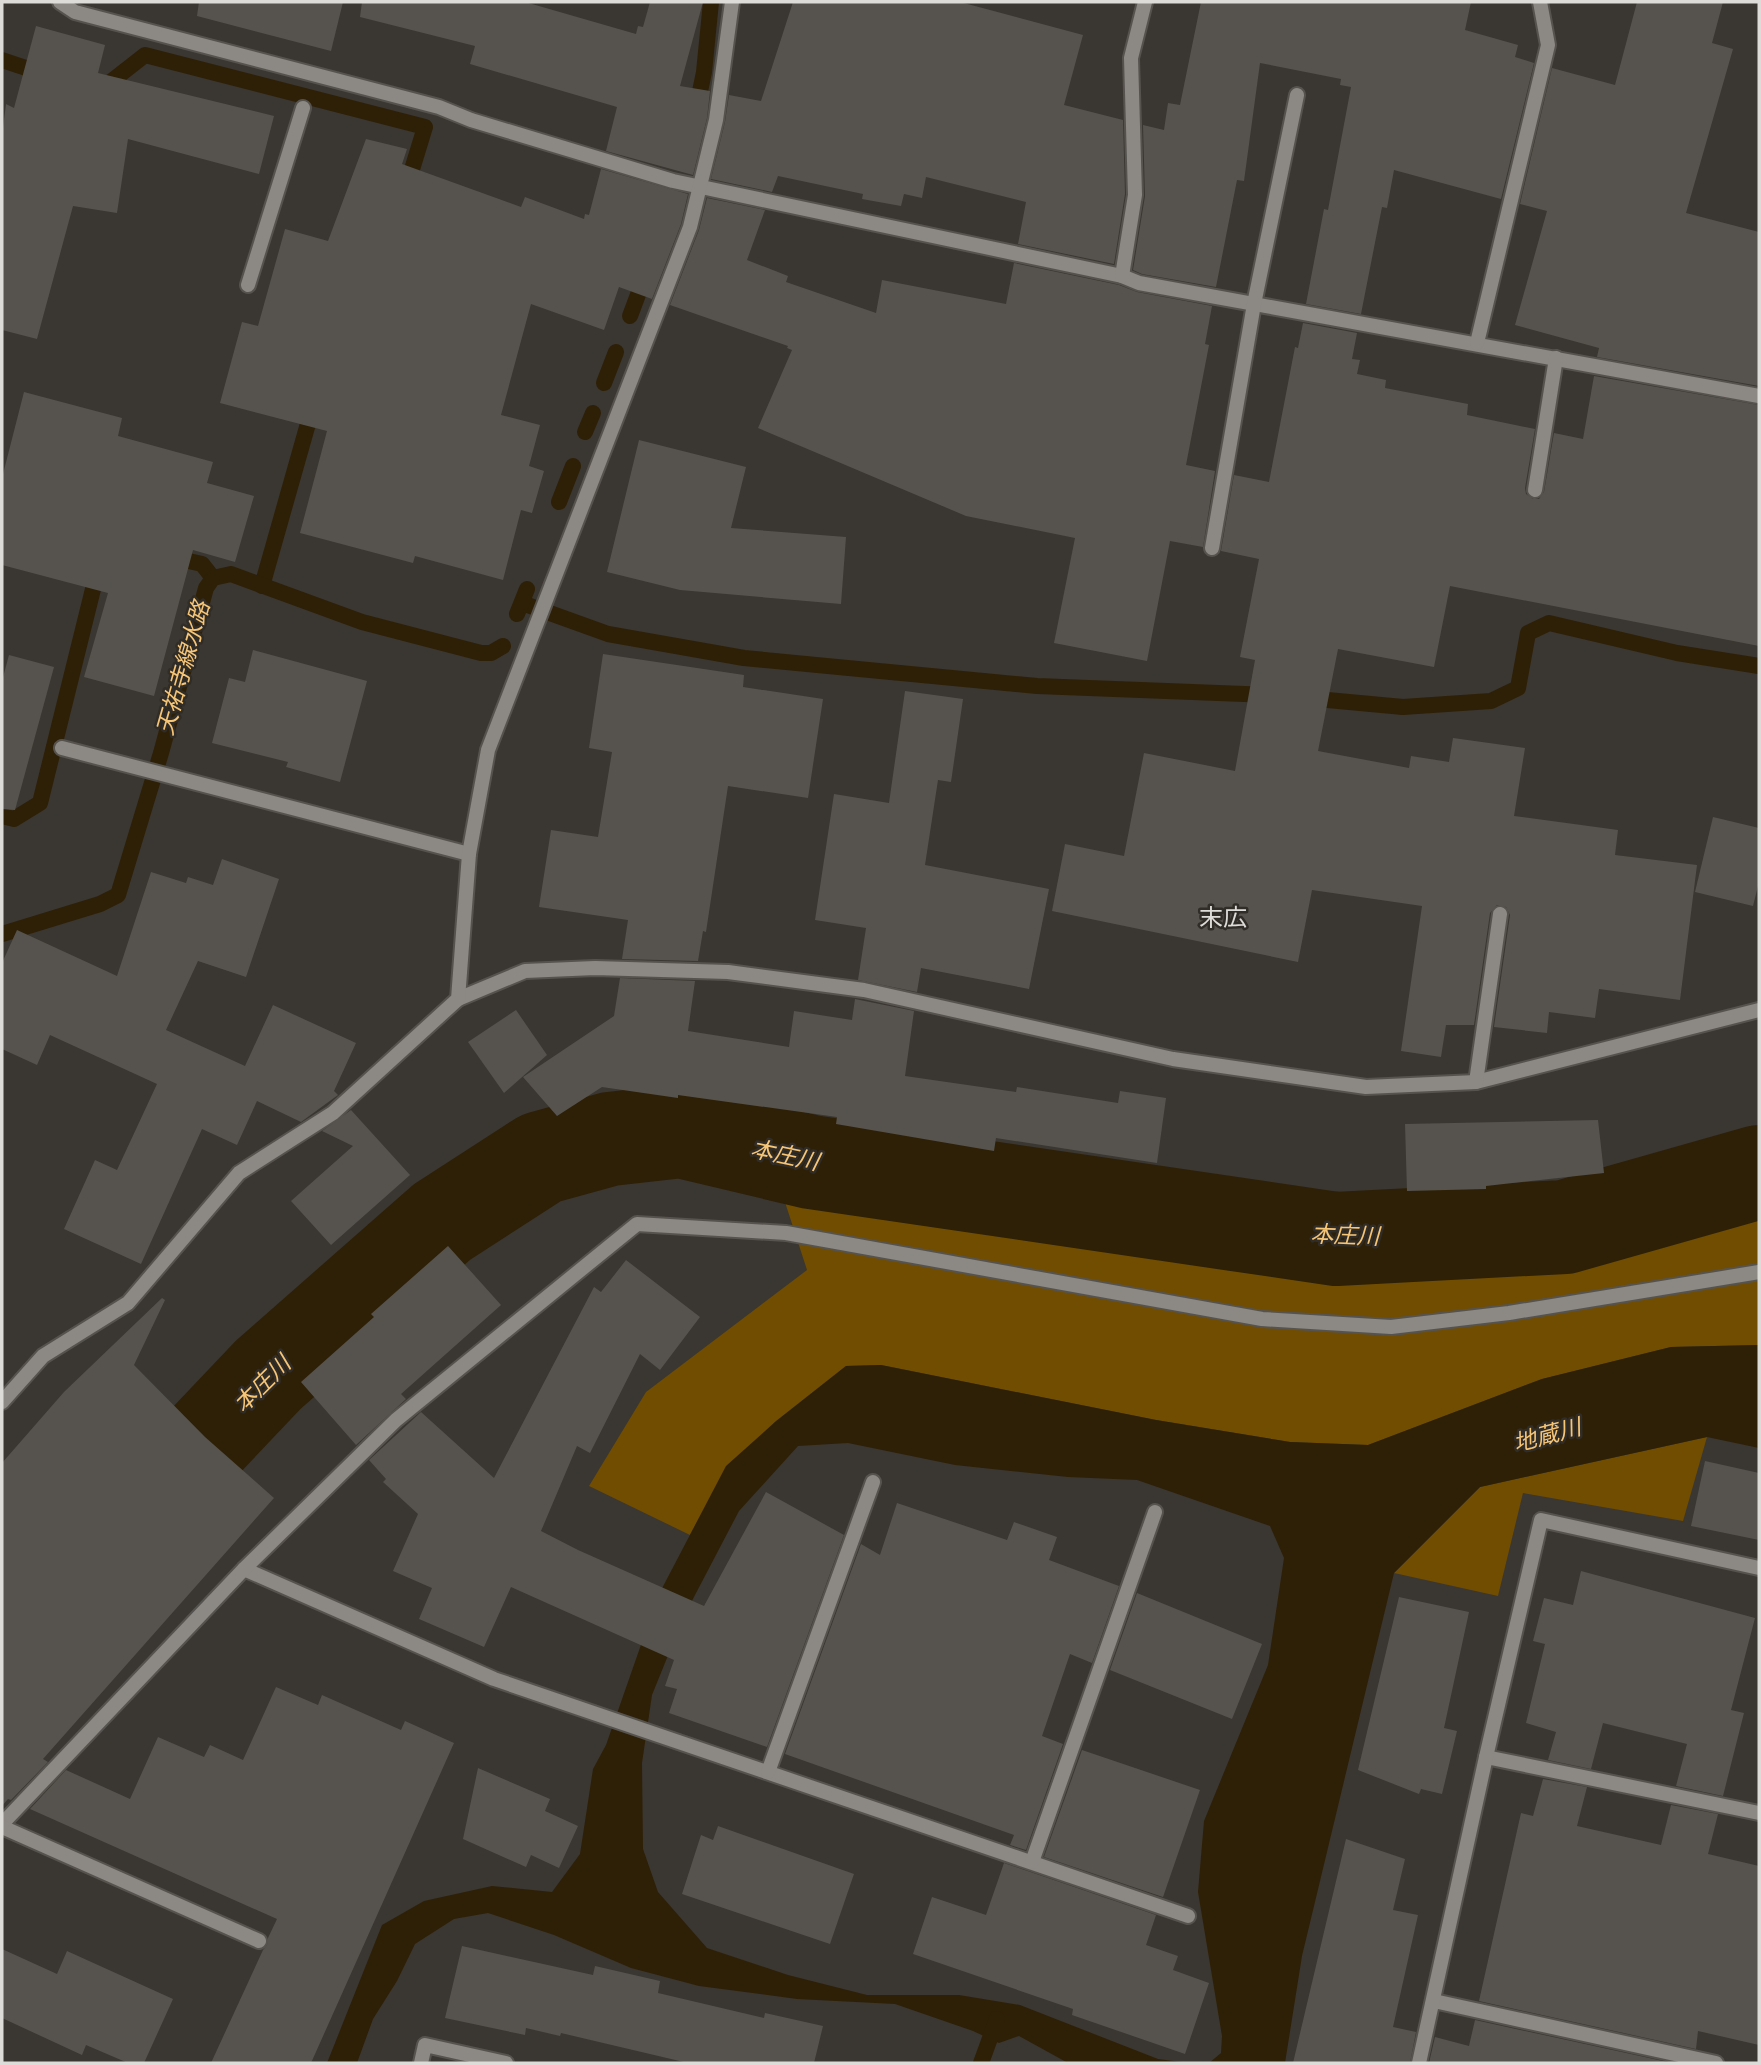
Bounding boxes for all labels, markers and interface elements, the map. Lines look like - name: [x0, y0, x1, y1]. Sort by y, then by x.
- water label: 天祐寺線水路: [151, 596, 216, 738]
- district label: 末広: [1199, 904, 1247, 932]
- water label: 本庄川: [748, 1134, 825, 1176]
- water label: 本庄川: [1310, 1220, 1383, 1250]
- water label: 本庄川: [228, 1348, 298, 1418]
- water label: 地蔵川: [1510, 1412, 1587, 1457]

